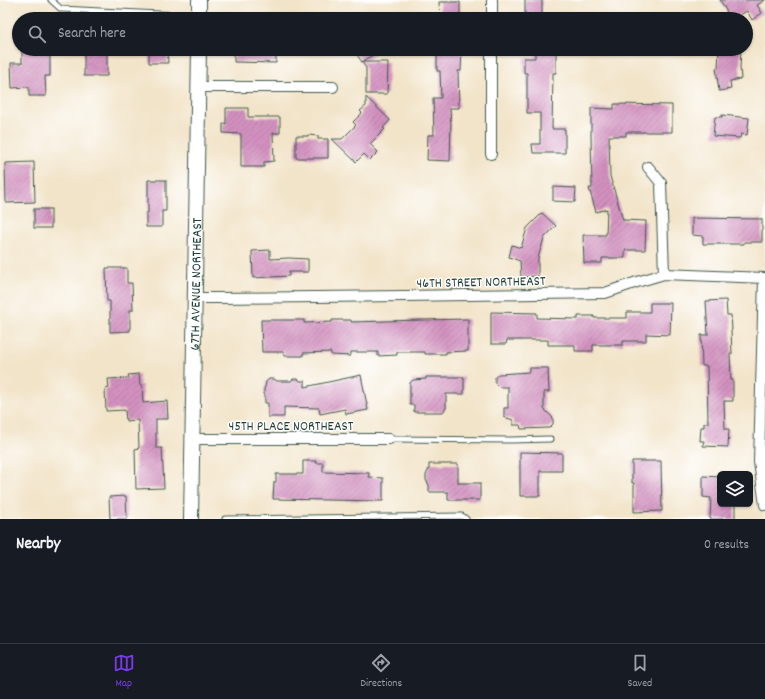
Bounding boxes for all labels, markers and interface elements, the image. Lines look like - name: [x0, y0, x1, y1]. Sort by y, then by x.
- search box: [12, 12, 753, 56]
- icon: search: [26, 23, 48, 45]
- text: Search here: [58, 23, 126, 45]
- street label: 67TH AVENUE NORTHEAST: [186, 217, 208, 351]
- street label: 46TH STREET NORTHEAST: [416, 272, 546, 294]
- street label: 45TH PLACE NORTHEAST: [229, 417, 354, 437]
- map controls: [717, 471, 753, 507]
- button: layers: [717, 471, 753, 507]
- text: Nearby: [16, 533, 60, 557]
- text: 0 results: [704, 536, 749, 555]
- tab: Map: [113, 652, 135, 692]
- tab: Directions: [360, 652, 402, 692]
- tab: Saved: [628, 652, 652, 692]

